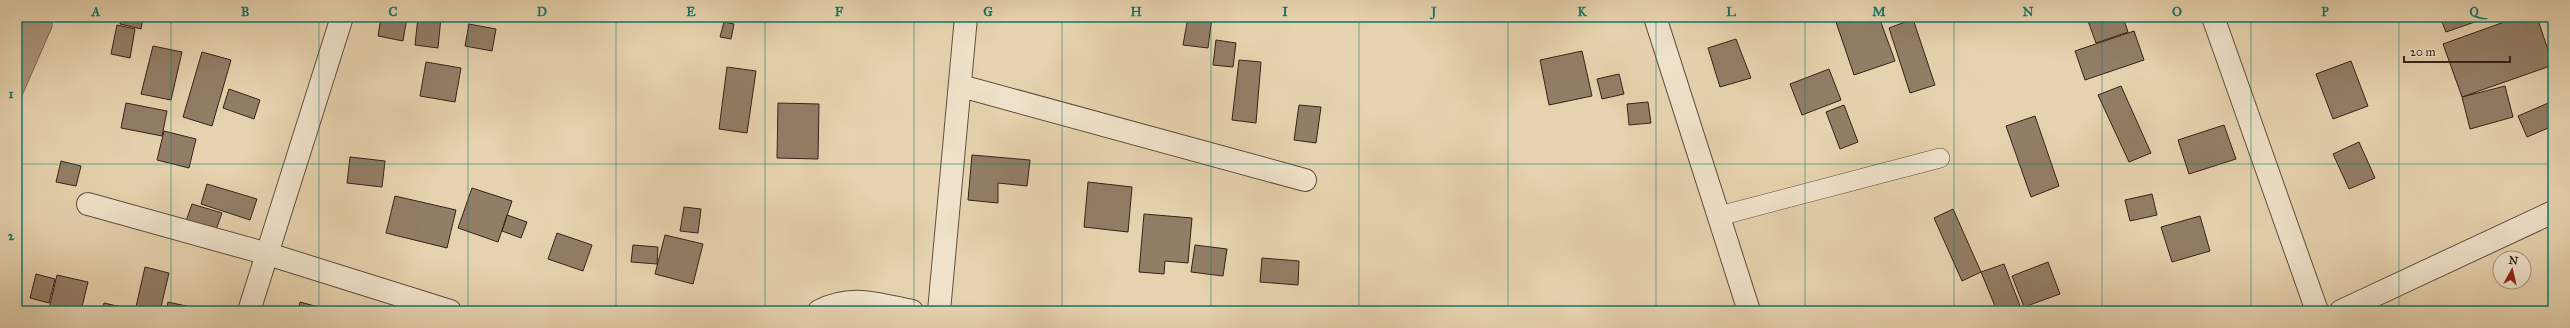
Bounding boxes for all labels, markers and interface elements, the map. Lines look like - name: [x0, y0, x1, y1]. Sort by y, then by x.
- text: A: [91, 4, 101, 20]
- text: B: [241, 4, 250, 20]
- text: C: [389, 4, 398, 20]
- text: D: [537, 4, 547, 20]
- text: E: [686, 4, 696, 20]
- text: F: [835, 4, 844, 20]
- text: G: [983, 4, 993, 20]
- text: H: [1130, 4, 1142, 20]
- text: I: [1282, 4, 1288, 20]
- text: J: [1429, 4, 1437, 20]
- text: K: [1577, 4, 1587, 20]
- text: L: [1726, 4, 1736, 20]
- text: M: [1872, 4, 1886, 20]
- text: N: [2022, 4, 2034, 20]
- text: O: [2172, 4, 2182, 20]
- text: P: [2321, 4, 2329, 20]
- text: Q: [2469, 4, 2488, 20]
- scale bar: [2404, 38, 2510, 64]
- text: 20 m: [2410, 45, 2436, 59]
- text: 1: [8, 86, 14, 102]
- text: 2: [8, 228, 15, 244]
- north arrow: [2492, 250, 2532, 290]
- text: N: [2508, 254, 2520, 268]

